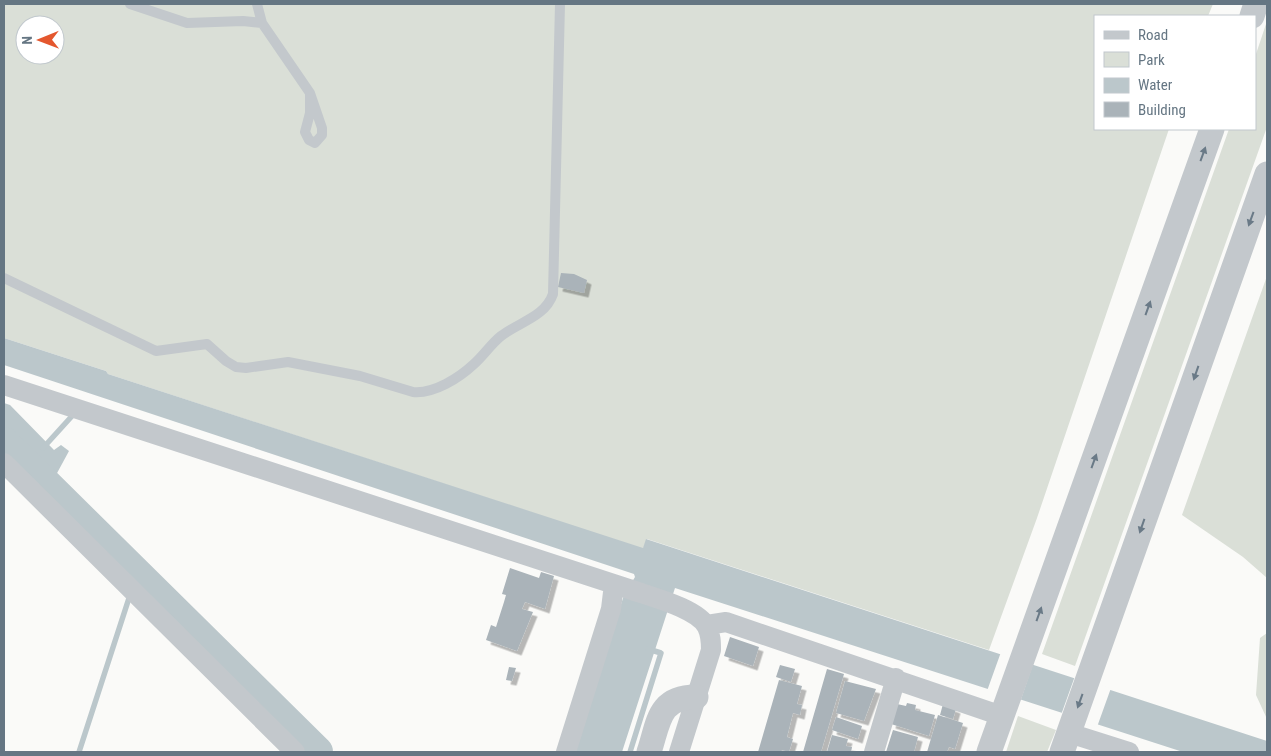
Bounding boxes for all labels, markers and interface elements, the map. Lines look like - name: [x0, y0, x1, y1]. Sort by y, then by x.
- north arrow: [15, 15, 65, 65]
- legend: [1094, 15, 1256, 130]
- text: Road: [1138, 26, 1168, 44]
- text: N: [19, 36, 35, 45]
- text: Park: [1138, 51, 1165, 69]
- text: Water: [1138, 76, 1173, 94]
- text: Building: [1138, 101, 1186, 119]
- one-way arrow: [1200, 147, 1207, 162]
- one-way arrow: [1247, 212, 1254, 227]
- one-way arrow: [1145, 300, 1152, 315]
- one-way arrow: [1192, 365, 1199, 380]
- one-way arrow: [1091, 453, 1098, 468]
- one-way arrow: [1138, 519, 1146, 534]
- one-way arrow: [1036, 606, 1043, 621]
- one-way arrow: [1076, 694, 1084, 709]

